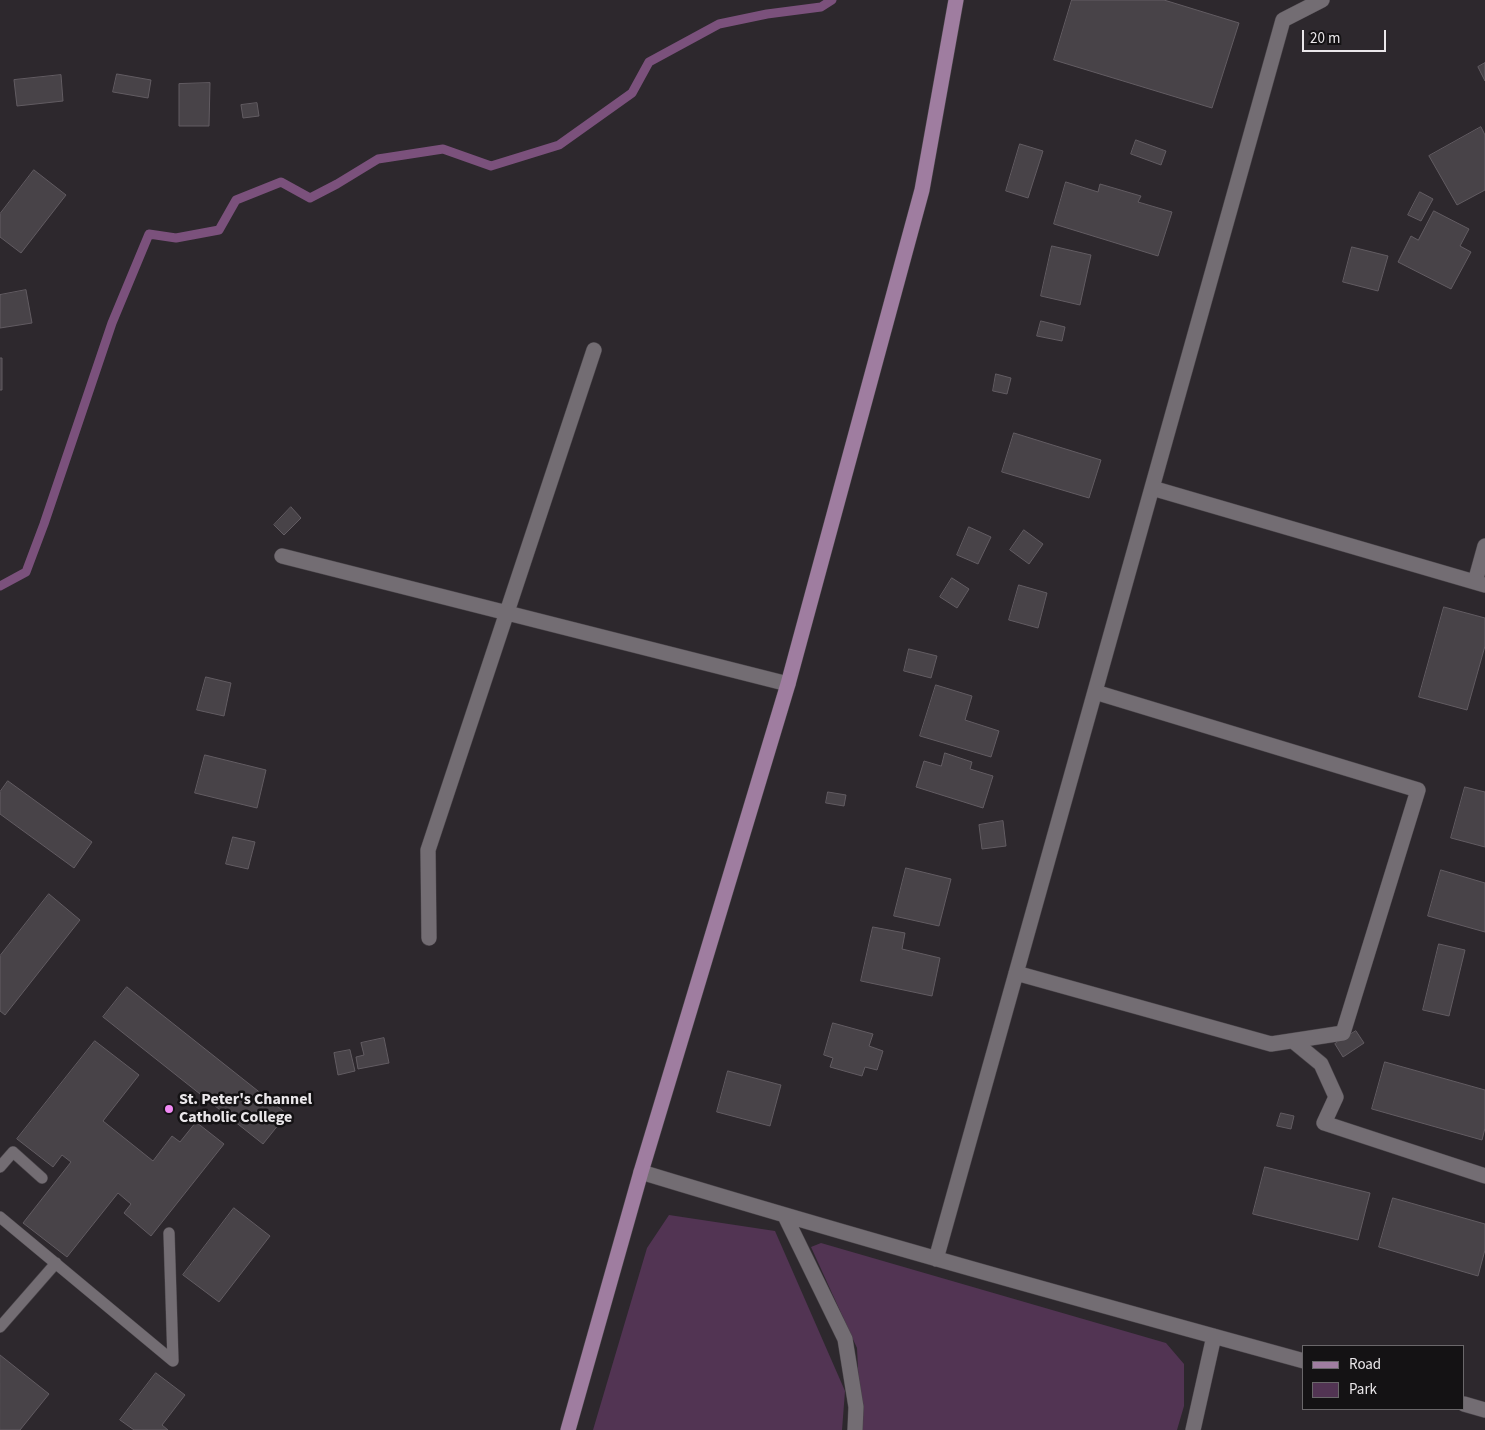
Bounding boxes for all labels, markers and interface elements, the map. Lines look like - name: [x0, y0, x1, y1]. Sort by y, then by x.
- scale bar: [1305, 20, 1389, 52]
- text: 20 m: [1310, 28, 1340, 49]
- place label: St. Peter's Channel Catholic College: [179, 1090, 312, 1128]
- marker: St. Peter's Channel Catholic College: [163, 1103, 175, 1115]
- legend: [1302, 1345, 1465, 1410]
- text: Road: [1349, 1354, 1381, 1375]
- text: Park: [1349, 1379, 1377, 1400]

